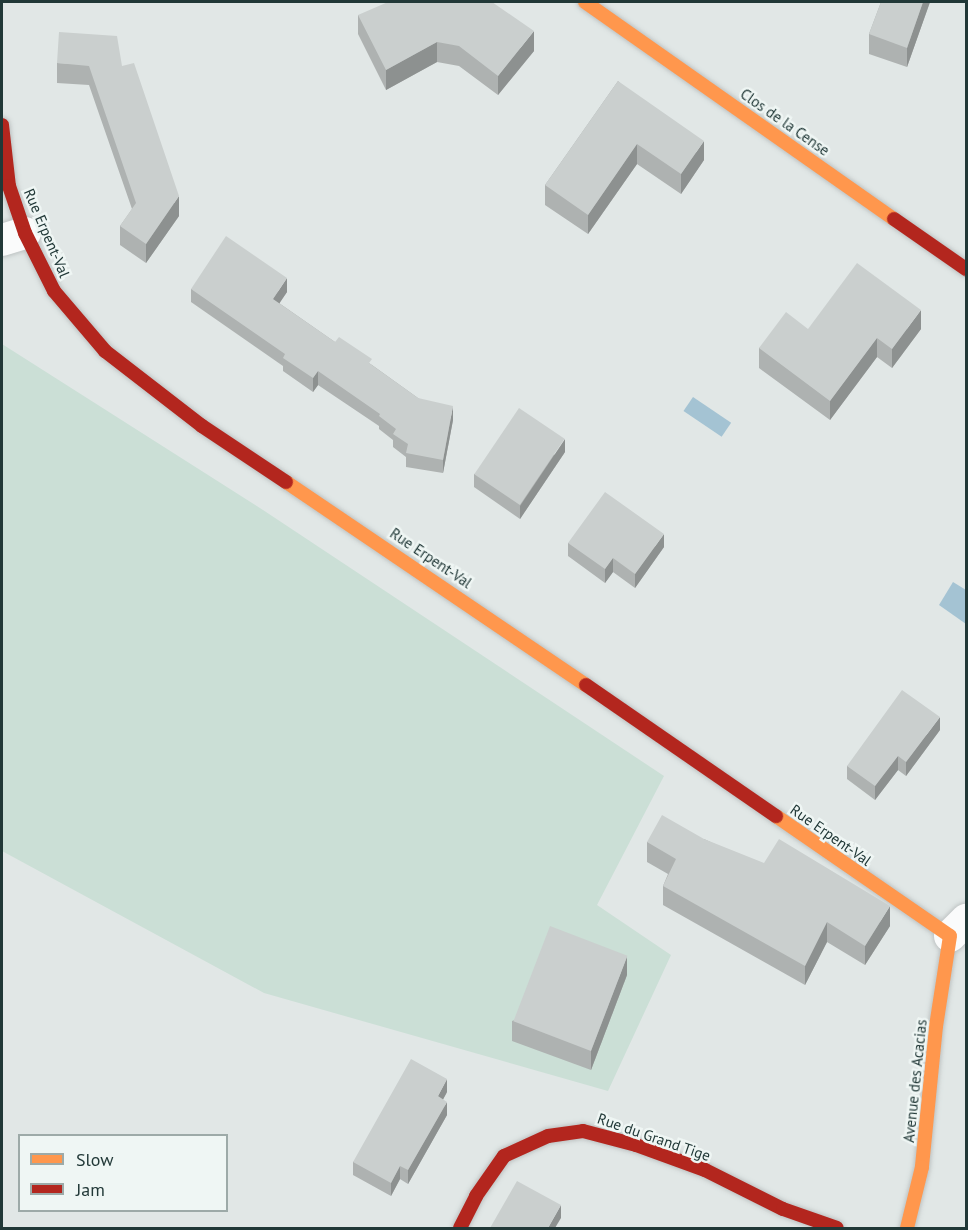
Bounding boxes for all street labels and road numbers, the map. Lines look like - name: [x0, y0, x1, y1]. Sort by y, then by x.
- street label: Clos de la Cense: [737, 85, 833, 159]
- street label: Rue Erpent-Val: [20, 186, 74, 280]
- street label: Rue Erpent-Val: [387, 524, 475, 592]
- street label: Rue Erpent-Val: [787, 800, 875, 870]
- street label: Avenue des Acacias: [900, 1018, 930, 1144]
- street label: Rue du Grand Tige: [595, 1109, 713, 1165]

